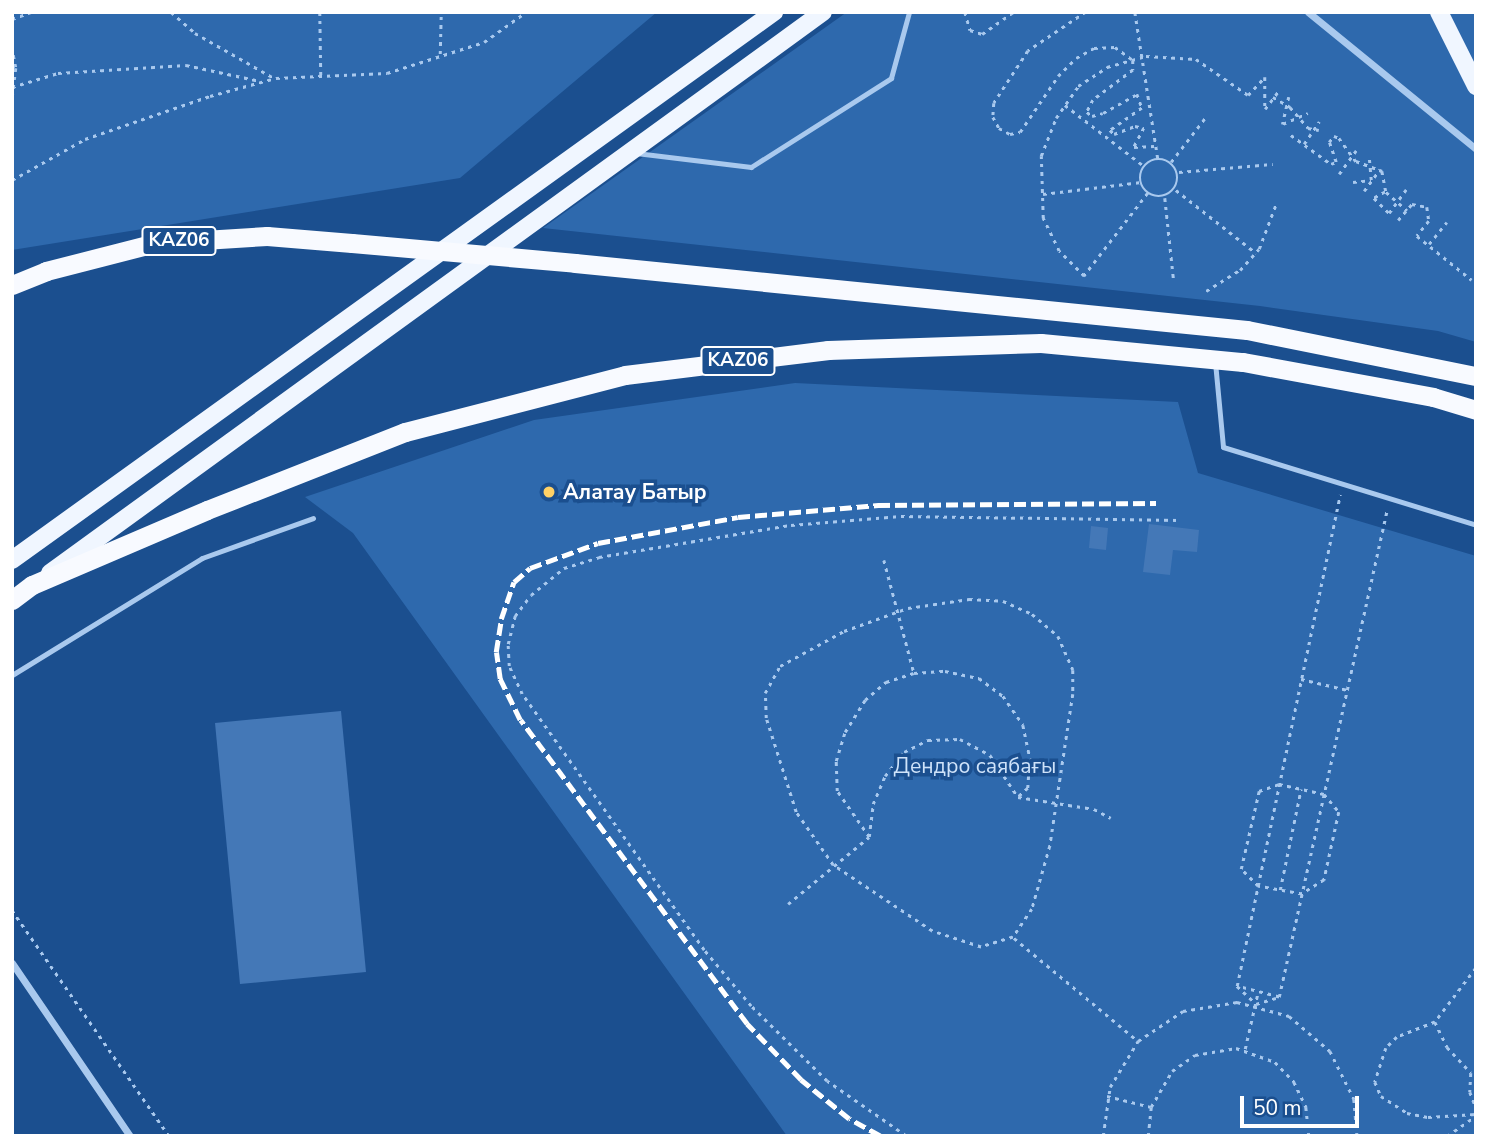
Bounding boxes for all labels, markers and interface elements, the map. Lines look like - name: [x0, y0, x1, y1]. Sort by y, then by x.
- road number: KАZ06: [140, 226, 218, 256]
- road number: KАZ06: [700, 346, 776, 376]
- place label: Алатау Батыр: [563, 479, 707, 505]
- marker: Алатау Батыр: [541, 484, 557, 500]
- park label: Дендро саябағы: [894, 753, 1056, 779]
- scale bar: [1243, 1082, 1362, 1126]
- text: 50 m: [1253, 1094, 1302, 1122]

